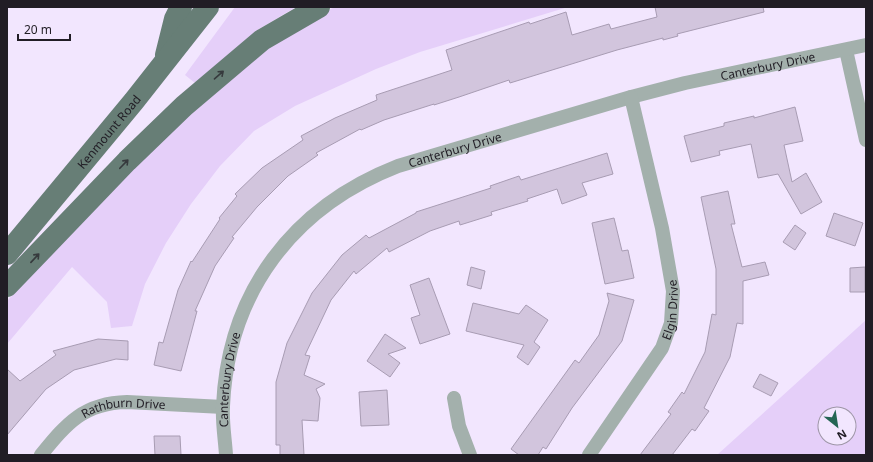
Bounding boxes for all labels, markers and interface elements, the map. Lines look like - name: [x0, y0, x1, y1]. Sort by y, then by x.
- scale bar: [18, 16, 70, 42]
- text: 20 m: [24, 21, 52, 38]
- street label: Canterbury Drive: [719, 47, 817, 84]
- one-way arrow: [214, 71, 224, 80]
- street label: Kenmount Road: [73, 91, 144, 172]
- street label: Canterbury Drive: [406, 127, 504, 171]
- one-way arrow: [119, 159, 129, 169]
- one-way arrow: [30, 253, 39, 264]
- street label: Elgin Drive: [657, 278, 682, 342]
- street label: Canterbury Drive: [214, 329, 244, 428]
- street label: Rathburn Drive: [78, 393, 166, 421]
- north arrow: [817, 406, 857, 446]
- text: N: [835, 426, 850, 444]

